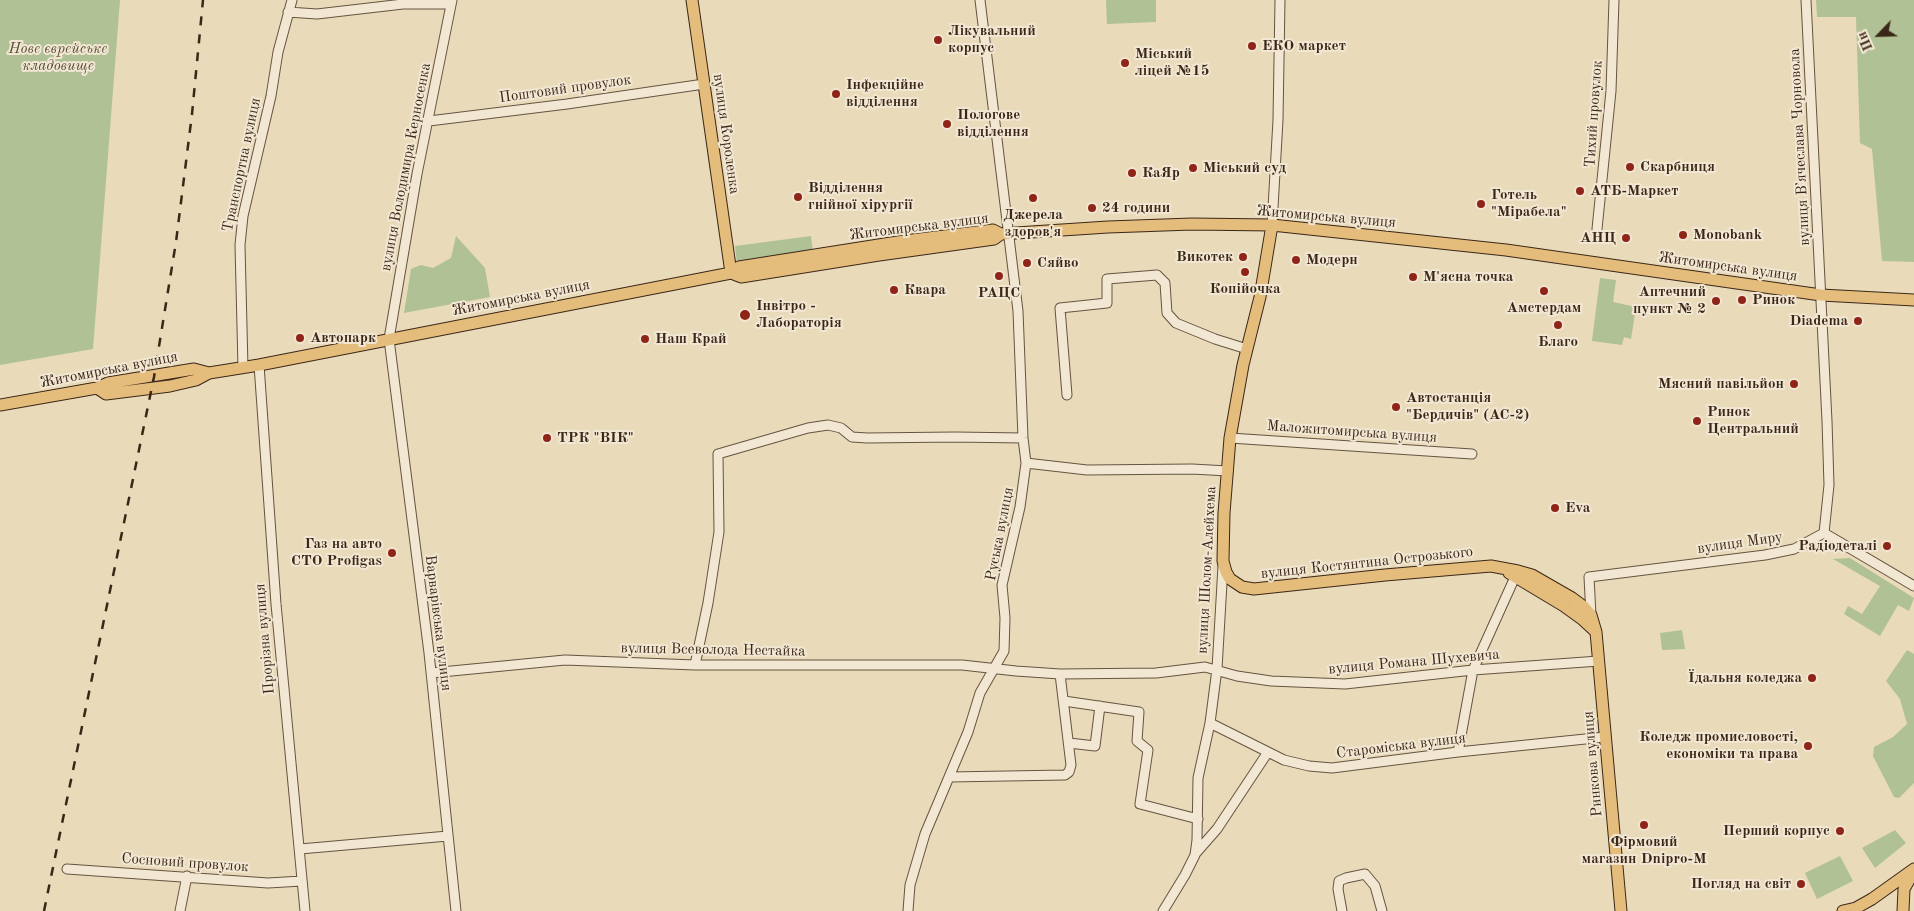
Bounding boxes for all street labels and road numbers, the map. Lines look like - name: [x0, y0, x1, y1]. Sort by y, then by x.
- street label: вулиця Вʼячеслава Чорновола: [1786, 48, 1814, 246]
- street label: Тихий провулок: [1581, 60, 1607, 168]
- street label: вулиця Володимира Керносенка: [377, 61, 435, 273]
- street label: Поштовий провулок: [498, 71, 632, 107]
- street label: вулиця Короленка: [709, 73, 743, 195]
- street label: Транспортна вулиця: [219, 96, 265, 234]
- street label: Житомирська вулиця: [1255, 202, 1397, 232]
- street label: Житомирська вулиця: [848, 210, 990, 244]
- street label: Житомирська вулиця: [1657, 248, 1799, 286]
- street label: Житомирська вулиця: [451, 276, 591, 320]
- street label: Житомирська вулиця: [39, 348, 179, 392]
- street label: Маложитомирська вулиця: [1266, 417, 1438, 447]
- street label: Руська вулиця: [982, 486, 1018, 582]
- street label: вулиця Шолом-Алейхема: [1194, 486, 1220, 654]
- street label: вулиця Миру: [1696, 528, 1784, 558]
- street label: вулиця Костянтина Острозького: [1260, 543, 1474, 583]
- street label: Варварівська вулиця: [421, 554, 455, 692]
- street label: Прорізна вулиця: [251, 583, 279, 695]
- street label: вулиця Всеволода Нестайка: [620, 639, 806, 661]
- street label: вулиця Романа Шухевича: [1328, 646, 1500, 678]
- street label: Ринкова вулиця: [1579, 710, 1607, 818]
- street label: Староміська вулиця: [1335, 729, 1467, 763]
- street label: Сосновий провулок: [121, 850, 249, 876]

